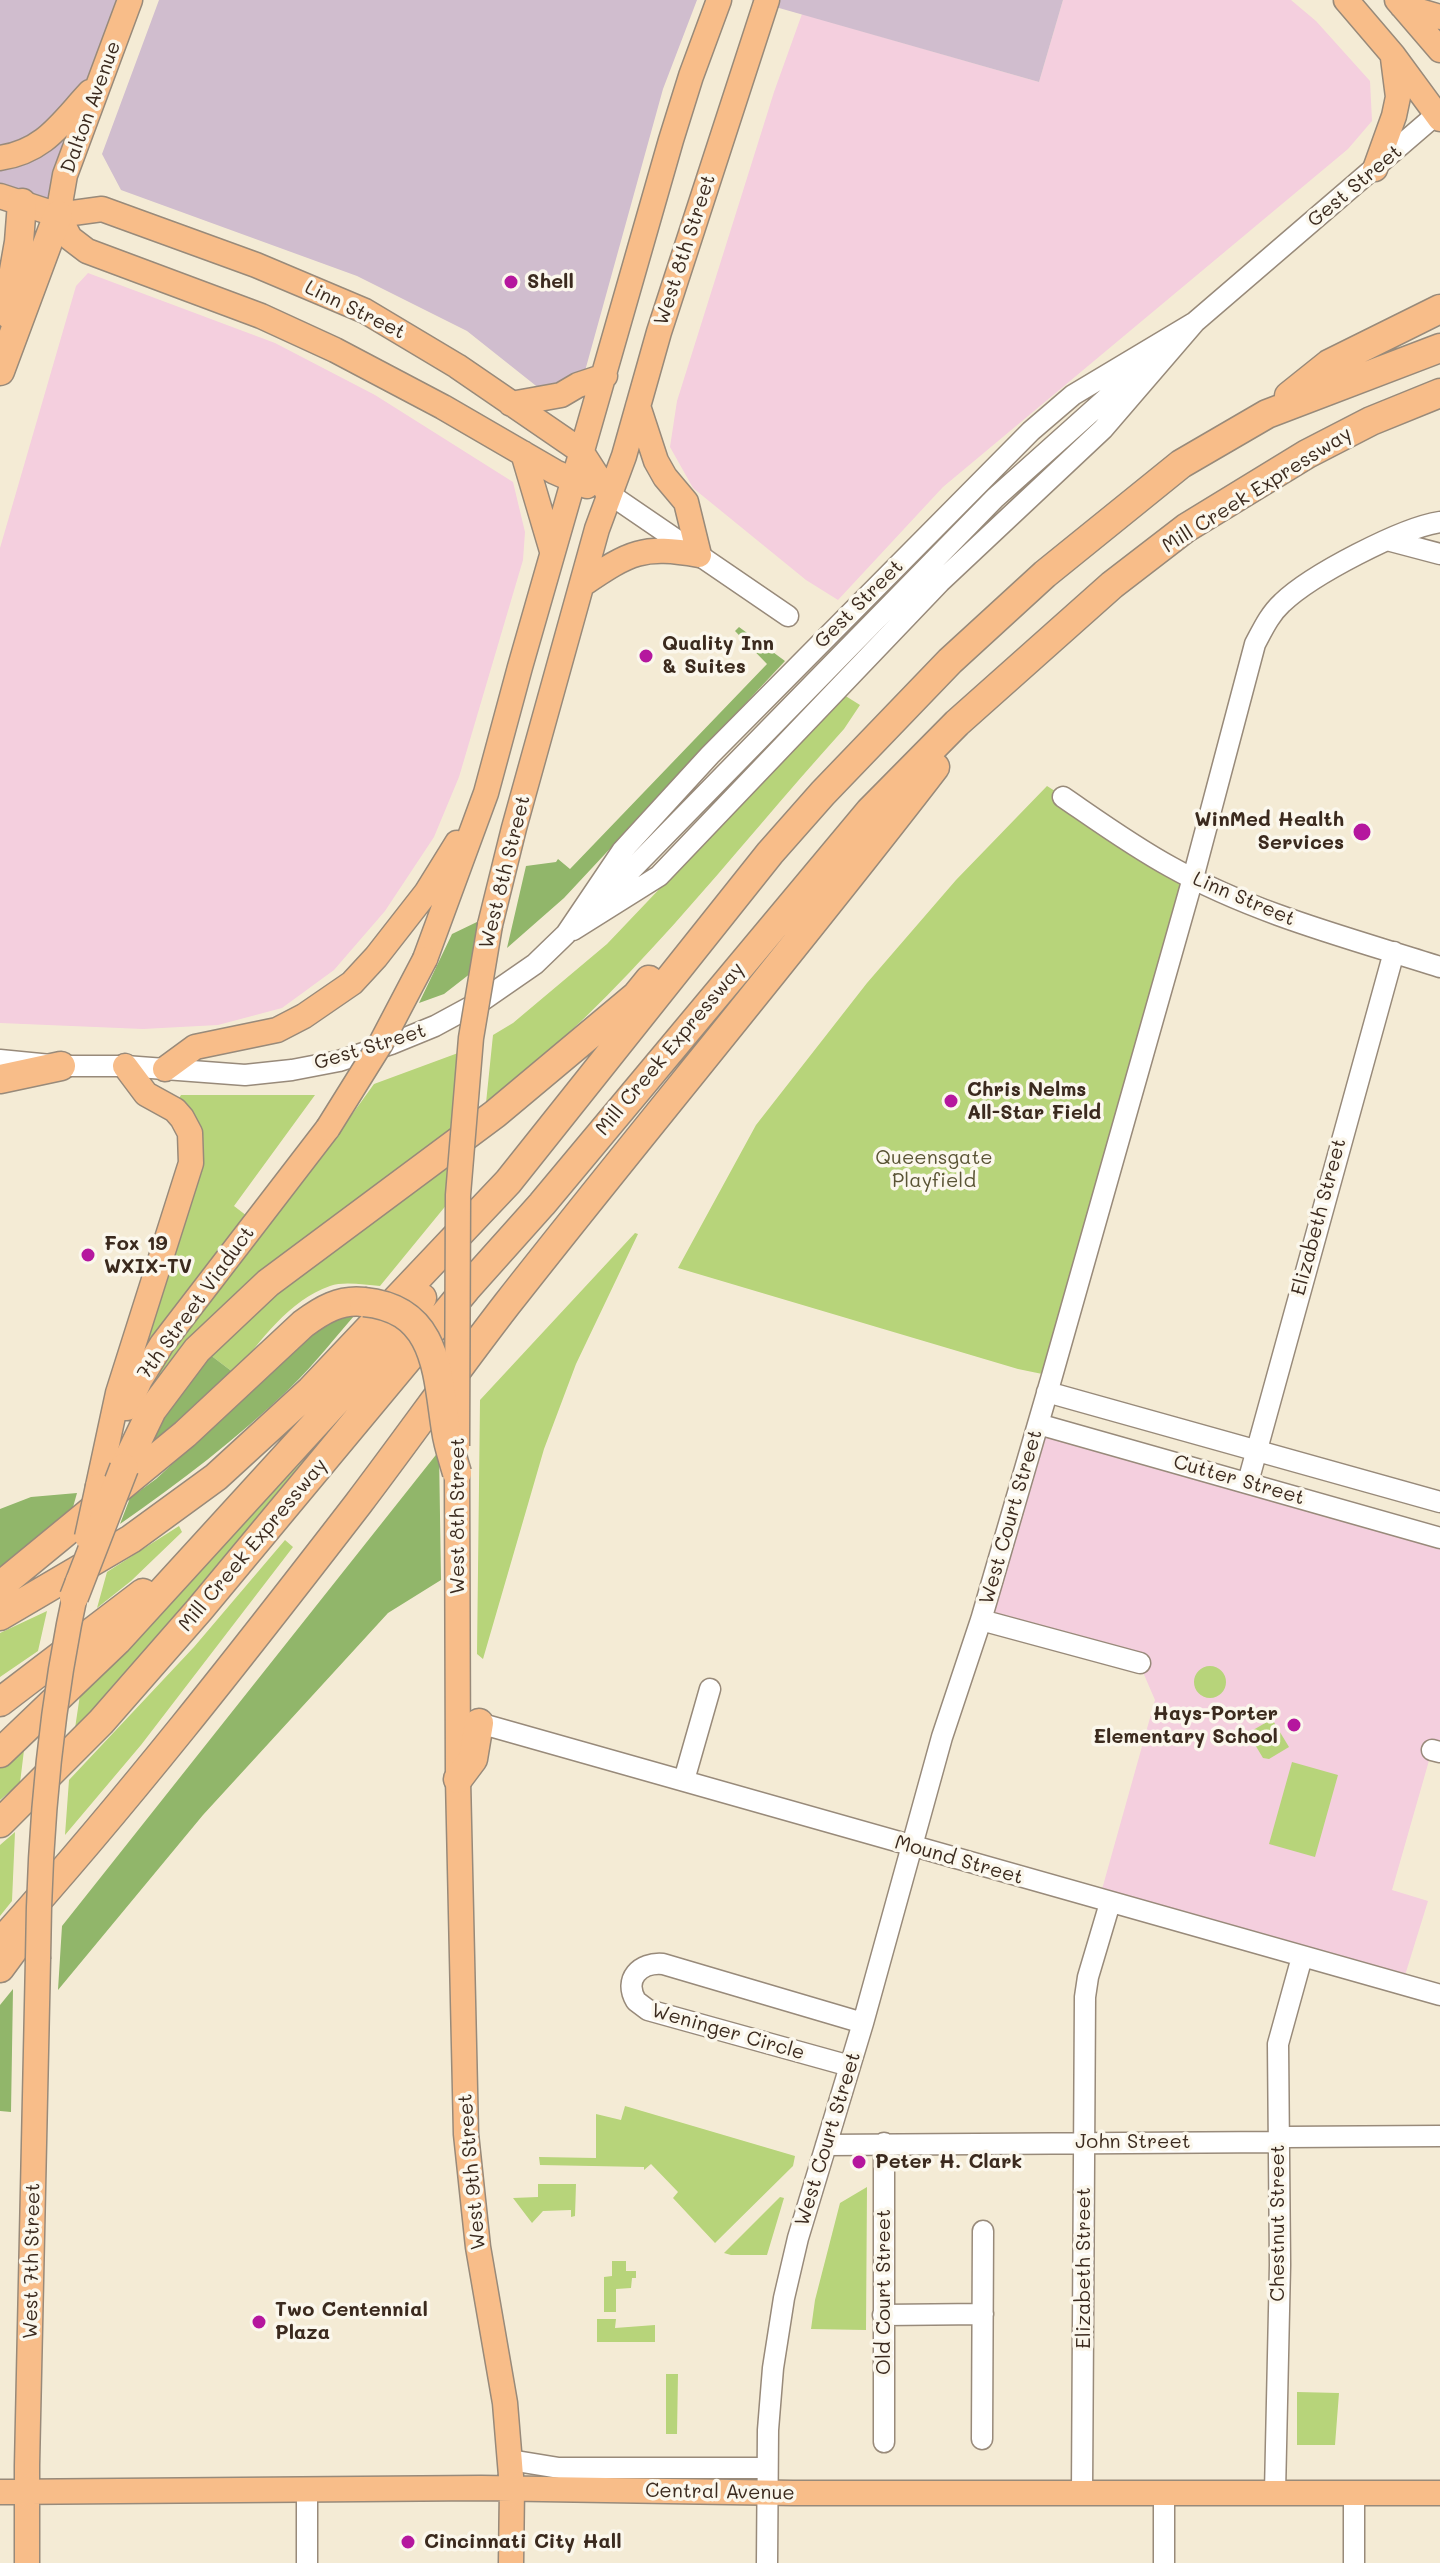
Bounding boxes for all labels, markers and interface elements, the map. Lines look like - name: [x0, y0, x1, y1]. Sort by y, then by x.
- street label: Dalton Avenue: [56, 38, 126, 176]
- street label: Gest Street: [1303, 140, 1407, 232]
- street label: West 8th Street: [649, 172, 721, 328]
- place label: Shell: [527, 270, 574, 294]
- marker: Shell: [502, 273, 520, 291]
- street label: Linn Street: [301, 275, 409, 345]
- street label: Mill Creek Expressway: [1158, 422, 1356, 558]
- street label: Gest Street: [810, 555, 908, 653]
- place label: Quality Inn & Suites: [662, 632, 774, 679]
- marker: Quality Inn & Suites: [637, 647, 655, 665]
- street label: West 8th Street: [474, 793, 536, 951]
- place label: WinMed Health Services: [1195, 808, 1344, 855]
- marker: WinMed Health Services: [1351, 821, 1373, 843]
- street label: Linn Street: [1189, 867, 1299, 931]
- street label: Mill Creek Expressway: [590, 957, 750, 1141]
- street label: Gest Street: [311, 1019, 429, 1075]
- place label: Chris Nelms All-Star Field: [967, 1078, 1101, 1125]
- marker: Chris Nelms All-Star Field: [942, 1092, 960, 1110]
- street label: Elizabeth Street: [1287, 1136, 1351, 1298]
- park label: Queensgate Playfield: [875, 1146, 993, 1193]
- street label: 7th Street Viaduct: [132, 1222, 260, 1384]
- place label: Fox 19 WXIX-TV: [104, 1232, 192, 1279]
- marker: Fox 19 WXIX-TV: [79, 1246, 97, 1264]
- street label: West Court Street: [975, 1427, 1047, 1607]
- street label: West 8th Street: [446, 1437, 470, 1595]
- street label: Cutter Street: [1171, 1450, 1307, 1510]
- street label: Mill Creek Expressway: [173, 1453, 333, 1637]
- place label: Hays-Porter Elementary School: [1093, 1702, 1278, 1749]
- marker: Hays-Porter Elementary School: [1285, 1716, 1303, 1734]
- street label: Mound Street: [892, 1830, 1026, 1890]
- street label: Weninger Circle: [649, 1999, 807, 2065]
- street label: West Court Street: [790, 2049, 866, 2229]
- street label: West 9th Street: [453, 2093, 491, 2251]
- street label: John Street: [1075, 2130, 1191, 2154]
- street label: Chestnut Street: [1266, 2144, 1290, 2302]
- place label: Peter H. Clark: [875, 2150, 1022, 2174]
- marker: Peter H. Clark: [850, 2153, 868, 2171]
- street label: West 7th Street: [19, 2183, 45, 2339]
- street label: Elizabeth Street: [1072, 2187, 1096, 2349]
- street label: Old Court Street: [872, 2209, 896, 2375]
- place label: Two Centennial Plaza: [275, 2298, 428, 2345]
- marker: Two Centennial Plaza: [250, 2313, 268, 2331]
- street label: Central Avenue: [645, 2479, 795, 2505]
- place label: Cincinnati City Hall: [424, 2530, 622, 2554]
- marker: Cincinnati City Hall: [399, 2533, 417, 2551]

